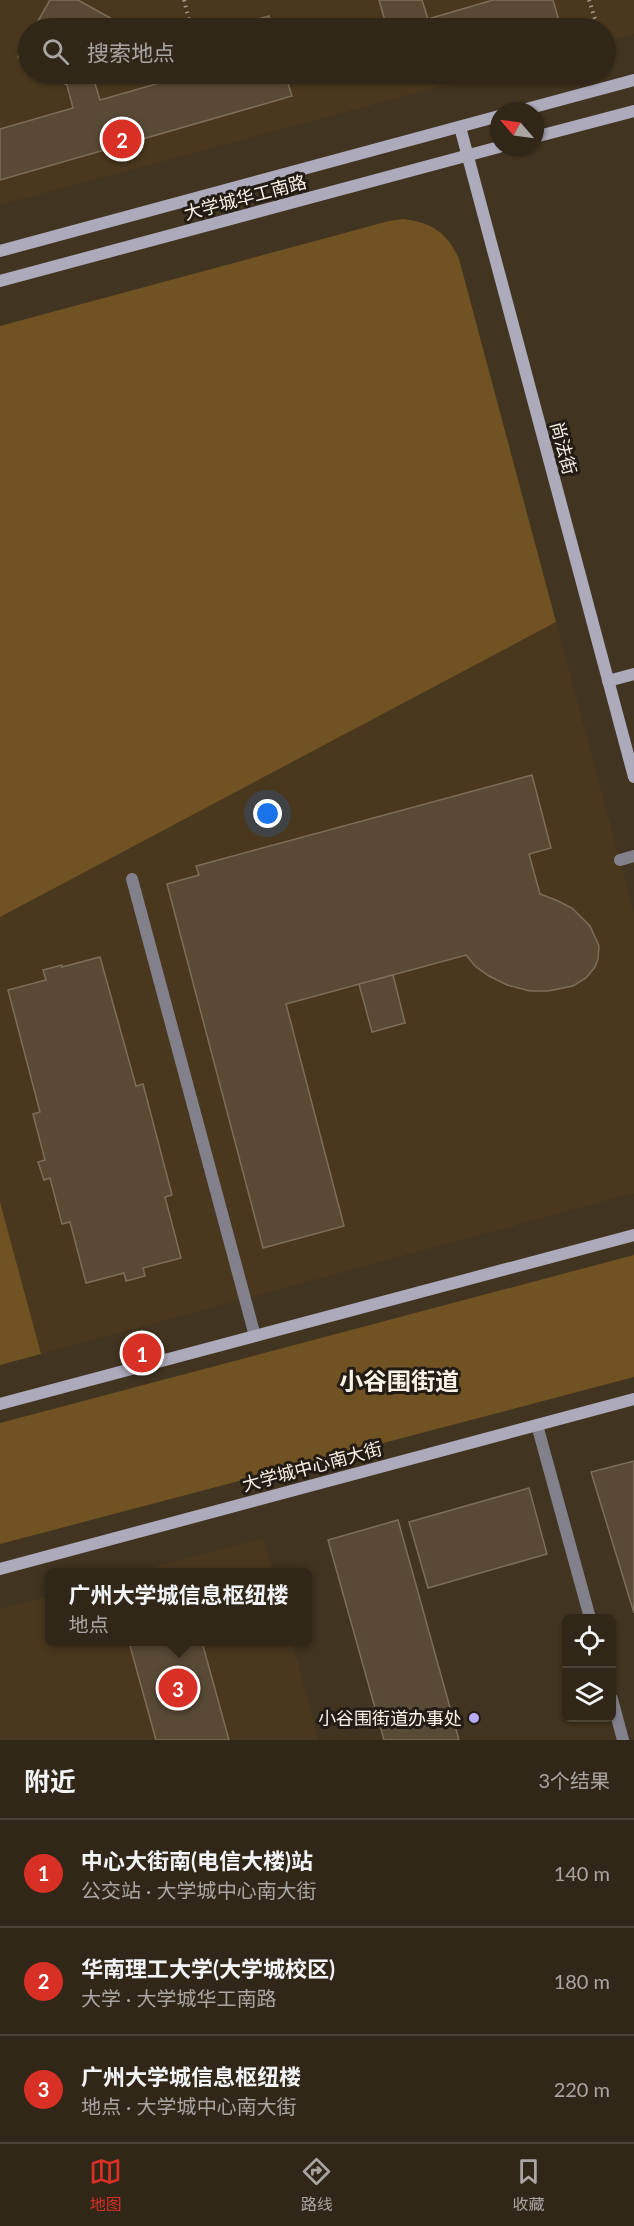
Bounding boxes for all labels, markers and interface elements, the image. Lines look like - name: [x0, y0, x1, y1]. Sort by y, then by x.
- search box: [18, 18, 616, 84]
- icon: search: [39, 35, 72, 68]
- text: 搜索地点: [87, 39, 175, 66]
- north arrow: [490, 102, 544, 156]
- pin: 2: [102, 116, 142, 162]
- street label: 大学城华工南路: [181, 170, 309, 224]
- street label: 尚法街: [546, 419, 582, 477]
- your location: [253, 799, 282, 828]
- pin: 1: [122, 1330, 162, 1376]
- district label: 小谷围街道: [339, 1366, 459, 1395]
- street label: 大学城中心南大街: [240, 1437, 384, 1495]
- popup: [45, 1568, 312, 1646]
- text: 广州大学城信息枢纽楼: [68, 1581, 289, 1608]
- text: 地点: [68, 1612, 108, 1636]
- map controls: [562, 1614, 616, 1722]
- button: locate: [562, 1614, 616, 1668]
- pin: 3: [158, 1666, 198, 1710]
- button: layers: [562, 1668, 616, 1722]
- place label: 小谷围街道办事处: [318, 1707, 462, 1729]
- marker: 小谷围街道办事处: [467, 1711, 481, 1725]
- text: 附近: [24, 1765, 76, 1797]
- text: 3个结果: [538, 1768, 610, 1792]
- text: 中心大街南(电信大楼)站: [81, 1847, 313, 1874]
- text: 1: [38, 1861, 49, 1885]
- text: 140 m: [554, 1861, 610, 1885]
- text: 公交站 · 大学城中心南大街: [81, 1878, 316, 1902]
- text: 华南理工大学(大学城校区): [81, 1955, 335, 1982]
- text: 2: [38, 1969, 49, 1993]
- text: 180 m: [554, 1969, 610, 1993]
- text: 大学 · 大学城华工南路: [81, 1986, 276, 2010]
- text: 广州大学城信息枢纽楼: [81, 2063, 301, 2090]
- text: 3: [38, 2077, 49, 2101]
- text: 220 m: [554, 2077, 610, 2101]
- text: 地点 · 大学城中心南大街: [81, 2094, 296, 2118]
- tab: 地图: [89, 2155, 122, 2215]
- tab: 路线: [300, 2155, 333, 2215]
- tab: 收藏: [512, 2155, 545, 2215]

